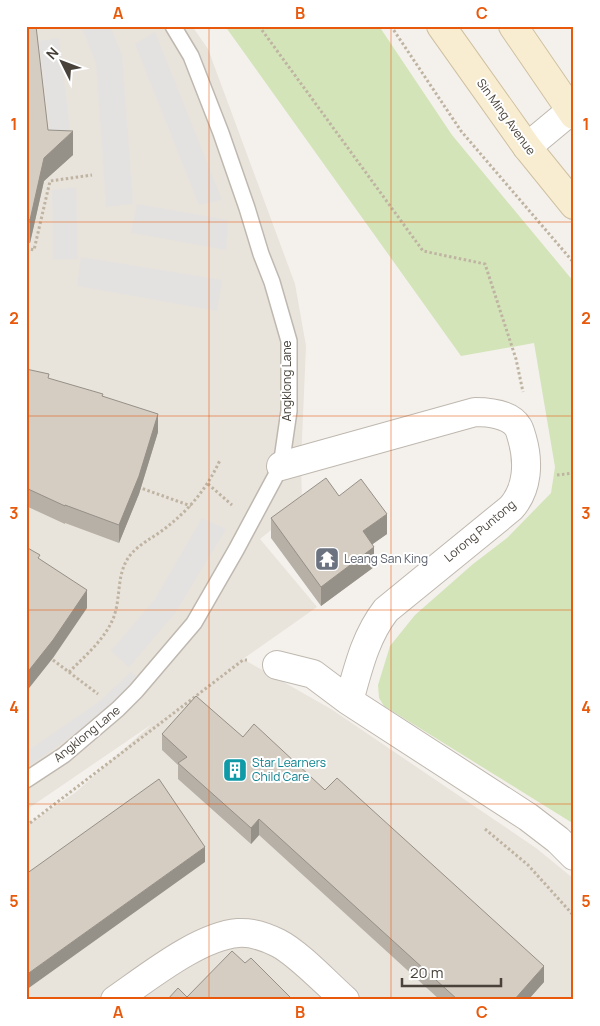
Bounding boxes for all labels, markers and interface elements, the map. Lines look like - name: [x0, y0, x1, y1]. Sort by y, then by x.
- text: A: [113, 2, 124, 24]
- text: B: [295, 2, 305, 24]
- text: C: [476, 2, 488, 24]
- north arrow: [38, 38, 88, 88]
- text: N: [42, 43, 62, 63]
- street label: Sin Ming Avenue: [473, 75, 540, 158]
- text: 1: [10, 113, 18, 135]
- text: 1: [582, 113, 590, 135]
- text: 2: [9, 307, 19, 329]
- text: 2: [581, 307, 591, 329]
- street label: Angklong Lane: [278, 340, 295, 422]
- street label: Lorong Puntong: [440, 496, 519, 566]
- text: 3: [9, 502, 19, 524]
- text: 3: [581, 502, 591, 524]
- temple icon: Leang San King: [314, 546, 340, 572]
- place label: Leang San King: [344, 550, 428, 567]
- text: 4: [9, 696, 19, 718]
- text: 4: [581, 696, 591, 718]
- street label: Angklong Lane: [50, 701, 124, 766]
- place label: Star Learners Child Care: [252, 754, 326, 785]
- building icon: Star Learners Child Care: [222, 757, 248, 783]
- text: 5: [9, 890, 19, 912]
- text: 5: [581, 890, 591, 912]
- scale bar: [402, 956, 501, 988]
- text: 20 m: [410, 962, 443, 983]
- text: A: [113, 1001, 124, 1023]
- text: B: [295, 1001, 305, 1023]
- text: C: [476, 1001, 488, 1023]

